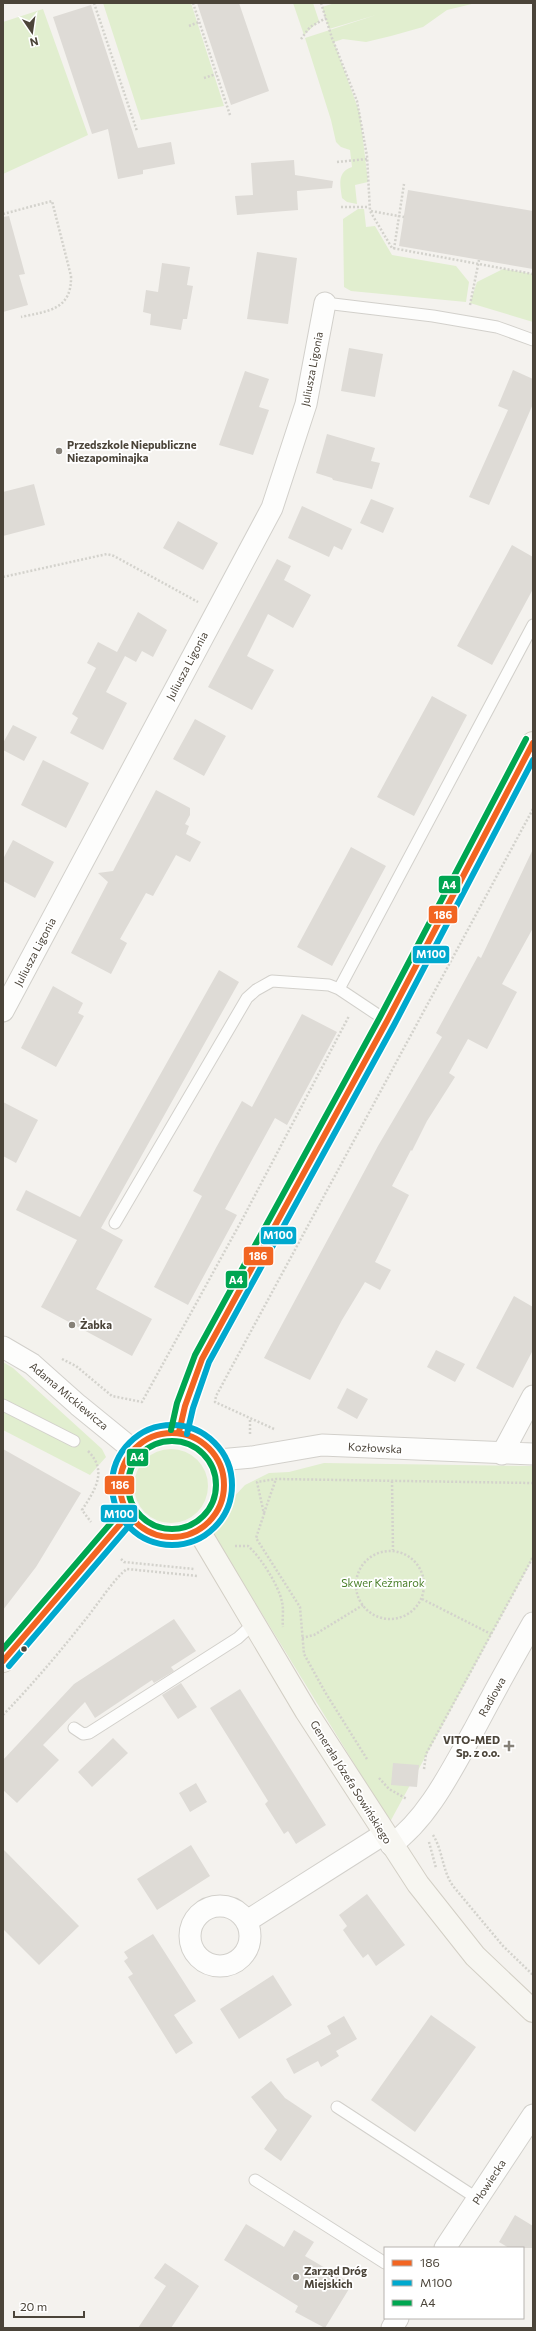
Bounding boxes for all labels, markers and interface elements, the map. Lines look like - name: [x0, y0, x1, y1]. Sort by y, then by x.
- north arrow: [12, 12, 52, 52]
- text: N: [29, 35, 40, 49]
- street label: Juliusza Ligonia: [298, 330, 326, 408]
- place label: Przedszkole Niepubliczne Niezapominajka: [67, 438, 197, 464]
- marker: Przedszkole Niepubliczne Niezapominajka: [54, 446, 64, 456]
- street label: Juliusza Ligonia: [163, 629, 211, 703]
- line badge: A4: [438, 875, 461, 894]
- text: A4: [442, 878, 457, 891]
- line badge: 186: [428, 905, 458, 924]
- text: 186: [434, 908, 452, 921]
- street label: Juliusza Ligonia: [11, 915, 59, 989]
- line badge: M100: [412, 945, 450, 964]
- text: M100: [416, 947, 446, 960]
- line badge: M100: [260, 1226, 297, 1245]
- text: M100: [263, 1228, 293, 1241]
- line badge: 186: [243, 1246, 274, 1266]
- text: 186: [249, 1249, 267, 1262]
- line badge: A4: [225, 1270, 248, 1289]
- text: A4: [229, 1273, 244, 1286]
- place label: Żabka: [80, 1318, 112, 1331]
- marker: Żabka: [67, 1320, 77, 1330]
- street label: Adama Mickiewicza: [27, 1359, 111, 1432]
- street label: Kozłowska: [348, 1440, 402, 1455]
- line badge: A4: [126, 1448, 149, 1467]
- text: A4: [130, 1450, 145, 1463]
- line badge: 186: [104, 1475, 135, 1495]
- text: 186: [111, 1478, 129, 1491]
- line badge: M100: [100, 1504, 138, 1523]
- text: M100: [104, 1507, 134, 1520]
- park label: Skwer Kežmarok: [341, 1576, 425, 1589]
- unlabelled marker: [19, 1644, 29, 1654]
- street label: Radiowa: [475, 1675, 508, 1719]
- street label: Generała Józefa Sowińskiego: [307, 1718, 395, 1847]
- place label: VITO-MED Sp. z o.o.: [443, 1733, 500, 1759]
- marker: VITO-MED Sp. z o.o.: [503, 1740, 515, 1752]
- street label: Płowiecka: [469, 2157, 508, 2207]
- legend: [384, 2247, 524, 2319]
- text: 186: [420, 2255, 440, 2269]
- place label: Zarząd Dróg Miejskich: [304, 2264, 367, 2290]
- marker: Zarząd Dróg Miejskich: [291, 2272, 301, 2282]
- text: M100: [420, 2275, 452, 2289]
- scale bar: [14, 2293, 84, 2319]
- text: A4: [420, 2295, 435, 2309]
- text: 20 m: [20, 2299, 47, 2313]

